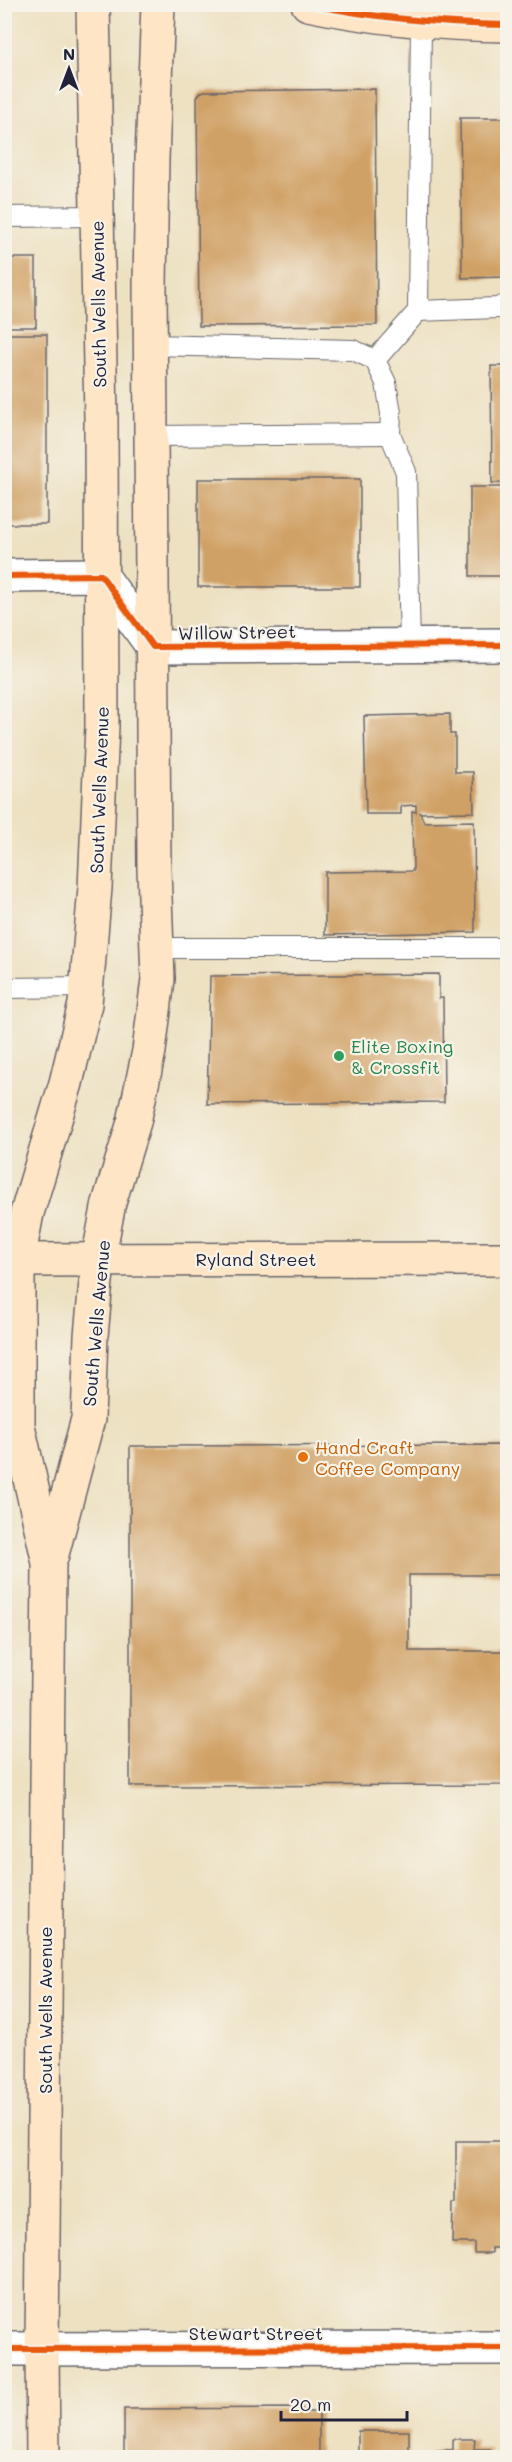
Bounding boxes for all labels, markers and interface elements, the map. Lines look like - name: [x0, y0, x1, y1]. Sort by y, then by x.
- north arrow: [39, 39, 99, 99]
- text: N: [63, 43, 75, 64]
- street label: South Wells Avenue: [85, 220, 111, 388]
- street label: Willow Street: [178, 619, 296, 645]
- street label: South Wells Avenue: [84, 706, 114, 874]
- place label: Elite Boxing & Crossfit: [351, 1034, 453, 1079]
- marker: Elite Boxing & Crossfit: [332, 1049, 346, 1063]
- street label: South Wells Avenue: [77, 1239, 115, 1407]
- street label: Ryland Street: [195, 1247, 317, 1271]
- place label: Hand Craft Coffee Company: [315, 1435, 460, 1480]
- marker: Hand Craft Coffee Company: [296, 1450, 310, 1464]
- street label: South Wells Avenue: [33, 1926, 57, 2094]
- street label: Stewart Street: [189, 2321, 323, 2345]
- scale bar: [281, 2384, 407, 2422]
- text: 20 m: [290, 2392, 331, 2416]

